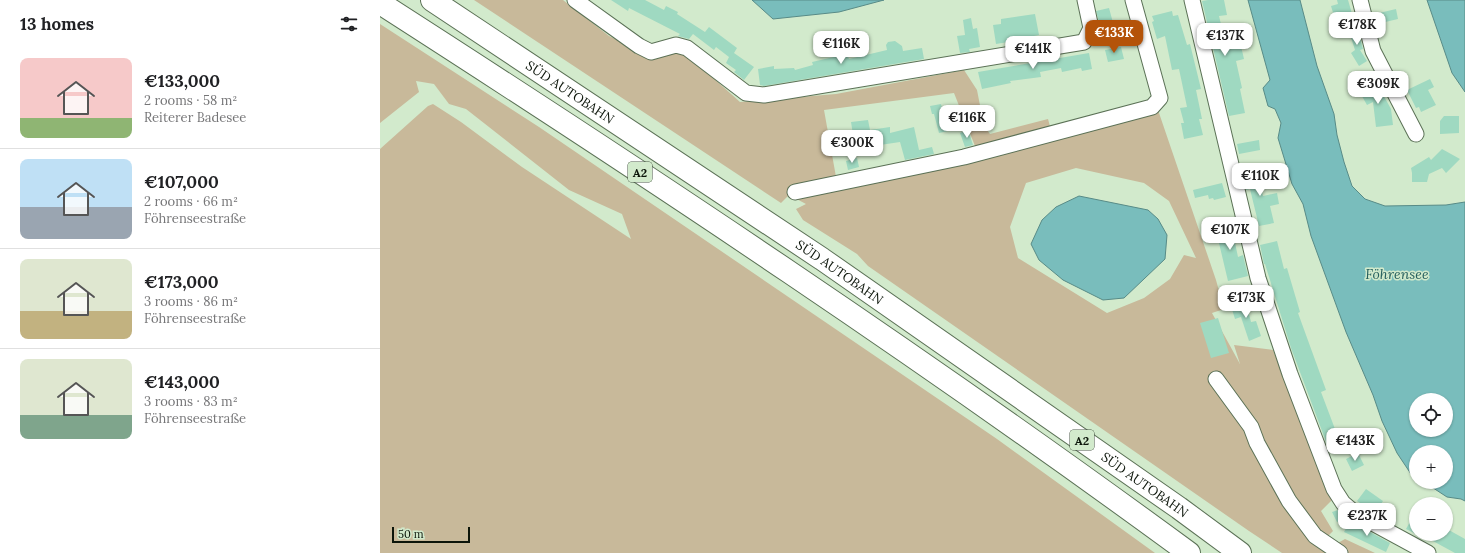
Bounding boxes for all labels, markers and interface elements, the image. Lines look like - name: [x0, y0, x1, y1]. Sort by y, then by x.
- pin: €178K: [1329, 12, 1385, 46]
- text: 13 homes: [20, 13, 94, 35]
- icon: filters: [338, 13, 360, 35]
- text: €178K: [1338, 16, 1376, 33]
- pin: €133K: [1086, 20, 1142, 54]
- pin: €137K: [1197, 23, 1253, 57]
- text: €133K: [1094, 24, 1134, 41]
- text: €137K: [1206, 27, 1244, 44]
- pin: €116K: [813, 31, 869, 65]
- text: €116K: [822, 35, 860, 52]
- pin: €141K: [1005, 36, 1061, 70]
- text: €141K: [1014, 40, 1052, 57]
- street label: SÜD AUTOBAHN: [523, 56, 618, 127]
- text: €133,000: [144, 70, 220, 92]
- pin: €309K: [1350, 71, 1406, 105]
- icon: home: [52, 74, 100, 122]
- text: €309K: [1357, 75, 1399, 92]
- text: 2 rooms · 58 m²: [144, 92, 237, 109]
- pin: €116K: [939, 105, 995, 139]
- text: Reiterer Badesee: [144, 109, 246, 126]
- text: €116K: [948, 109, 986, 126]
- pin: €300K: [824, 130, 880, 164]
- text: €300K: [830, 134, 874, 151]
- road number: A2: [628, 162, 652, 182]
- pin: €110K: [1232, 163, 1288, 197]
- text: €110K: [1241, 167, 1279, 184]
- text: €107,000: [144, 171, 219, 193]
- icon: home: [52, 175, 100, 223]
- text: 2 rooms · 66 m²: [144, 193, 238, 210]
- text: Föhrenseestraße: [144, 210, 246, 227]
- pin: €107K: [1202, 217, 1258, 251]
- text: €107K: [1210, 221, 1250, 238]
- street label: SÜD AUTOBAHN: [793, 236, 887, 308]
- water label: Föhrensee: [1365, 265, 1429, 283]
- text: €173,000: [144, 271, 219, 293]
- icon: home: [52, 275, 100, 323]
- pin: €173K: [1218, 285, 1274, 319]
- text: €173K: [1227, 289, 1265, 306]
- text: 3 rooms · 86 m²: [144, 293, 238, 310]
- text: Föhrenseestraße: [144, 310, 246, 327]
- text: €143,000: [144, 371, 220, 393]
- icon: home: [52, 375, 100, 423]
- text: 3 rooms · 83 m²: [144, 393, 238, 410]
- map controls: [1409, 393, 1453, 541]
- button: locate: [1409, 393, 1453, 437]
- text: Föhrenseestraße: [144, 410, 246, 427]
- pin: €143K: [1327, 428, 1383, 462]
- road number: A2: [1070, 430, 1094, 450]
- text: €143K: [1335, 432, 1375, 449]
- button: +: [1409, 445, 1453, 489]
- street label: SÜD AUTOBAHN: [1098, 448, 1192, 521]
- button: −: [1409, 497, 1453, 541]
- pin: €237K: [1339, 503, 1395, 537]
- text: €237K: [1347, 507, 1387, 524]
- scale bar: [392, 525, 470, 544]
- text: 50 m: [398, 527, 424, 541]

